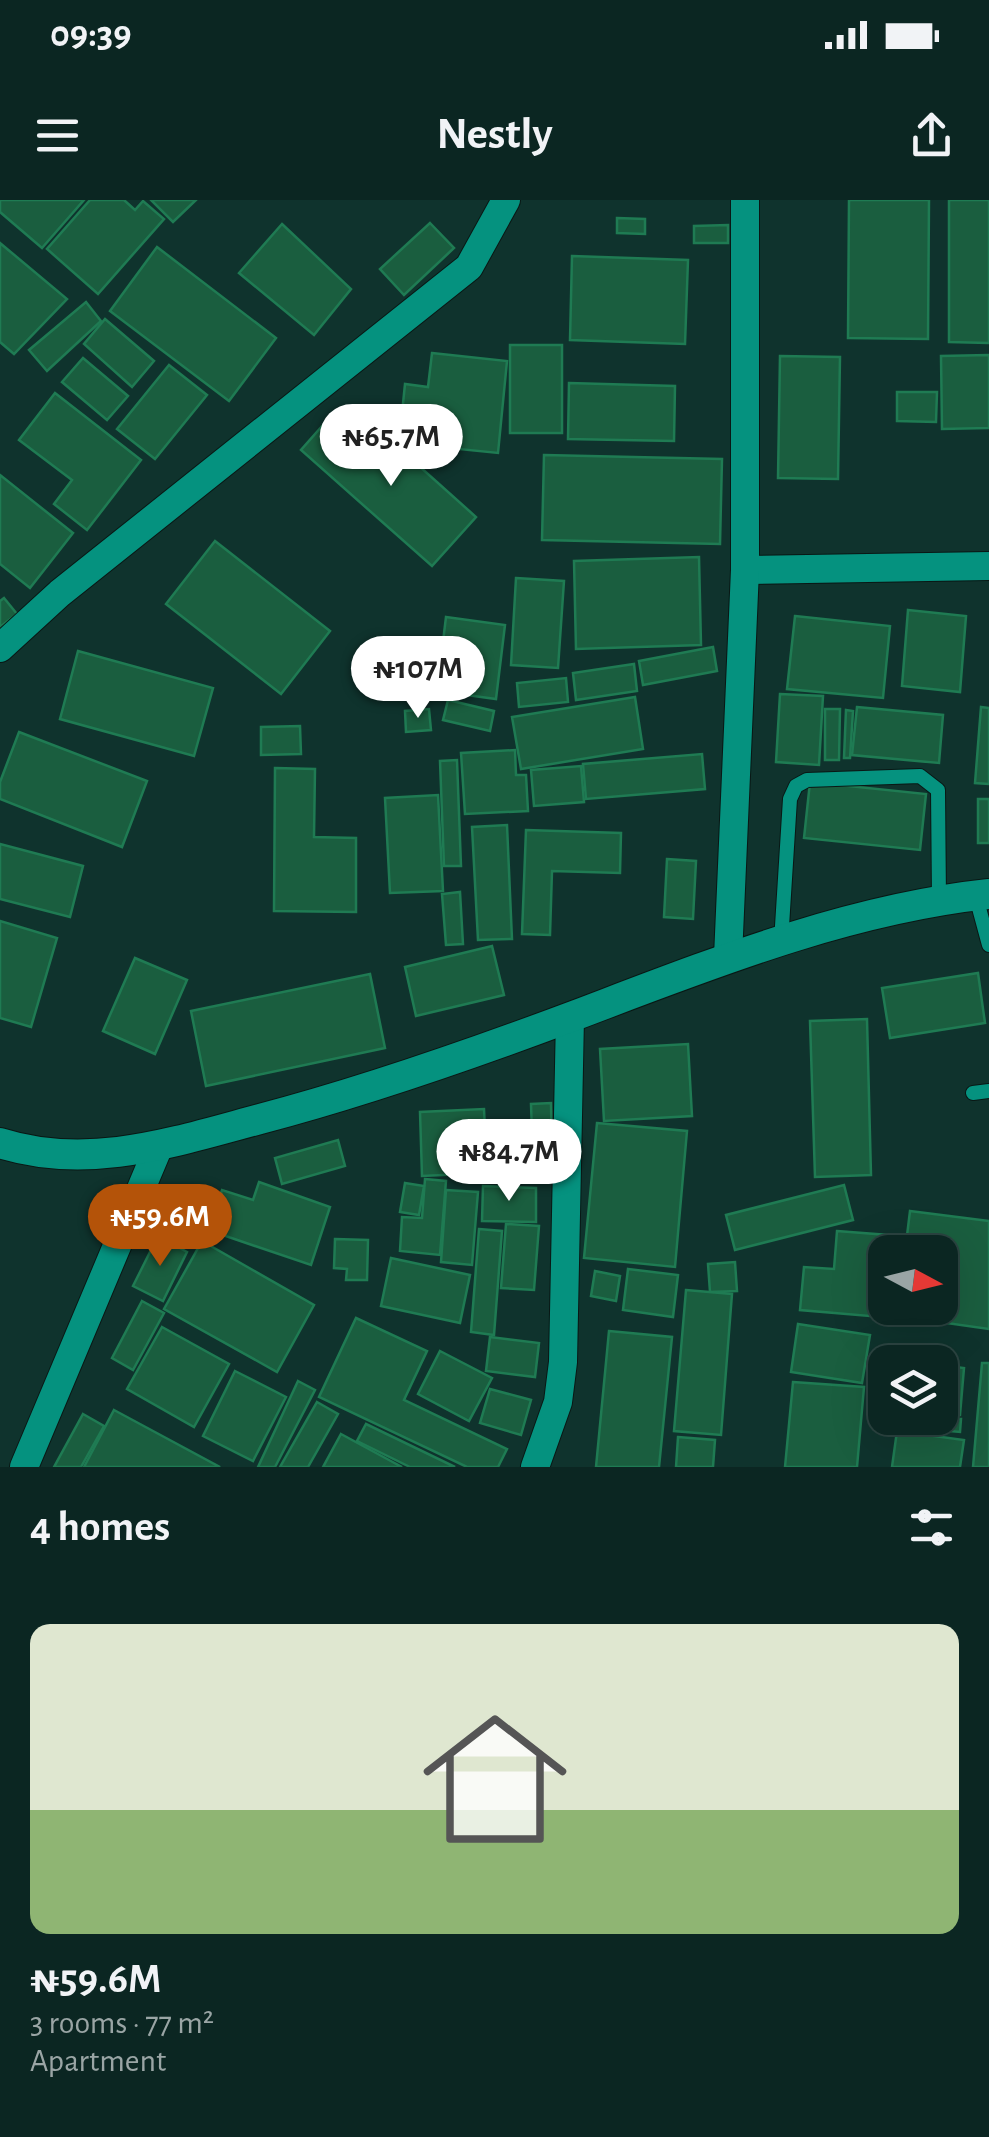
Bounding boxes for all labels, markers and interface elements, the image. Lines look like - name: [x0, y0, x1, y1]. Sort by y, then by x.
- text: 09:39: [50, 16, 132, 54]
- icon: menu: [30, 108, 85, 163]
- icon: share: [904, 108, 959, 163]
- text: Nestly: [436, 112, 553, 157]
- pin: ₦65.7M: [310, 404, 472, 489]
- text: ₦65.7M: [342, 420, 440, 452]
- pin: ₦107M: [348, 636, 488, 721]
- text: ₦107M: [373, 652, 463, 684]
- pin: ₦84.7M: [428, 1119, 590, 1204]
- text: ₦84.7M: [458, 1135, 560, 1167]
- pin: ₦59.6M: [79, 1184, 241, 1269]
- text: ₦59.6M: [110, 1200, 210, 1232]
- north arrow: [868, 1235, 958, 1325]
- map controls: [868, 1235, 958, 1435]
- button: layers: [868, 1345, 958, 1435]
- icon: filters: [904, 1500, 959, 1555]
- text: 4 homes: [30, 1506, 170, 1548]
- icon: home: [405, 1689, 585, 1869]
- text: ₦59.6M: [30, 1958, 161, 2000]
- text: 3 rooms · 77 m²: [30, 2007, 214, 2039]
- text: Apartment: [30, 2045, 166, 2077]

